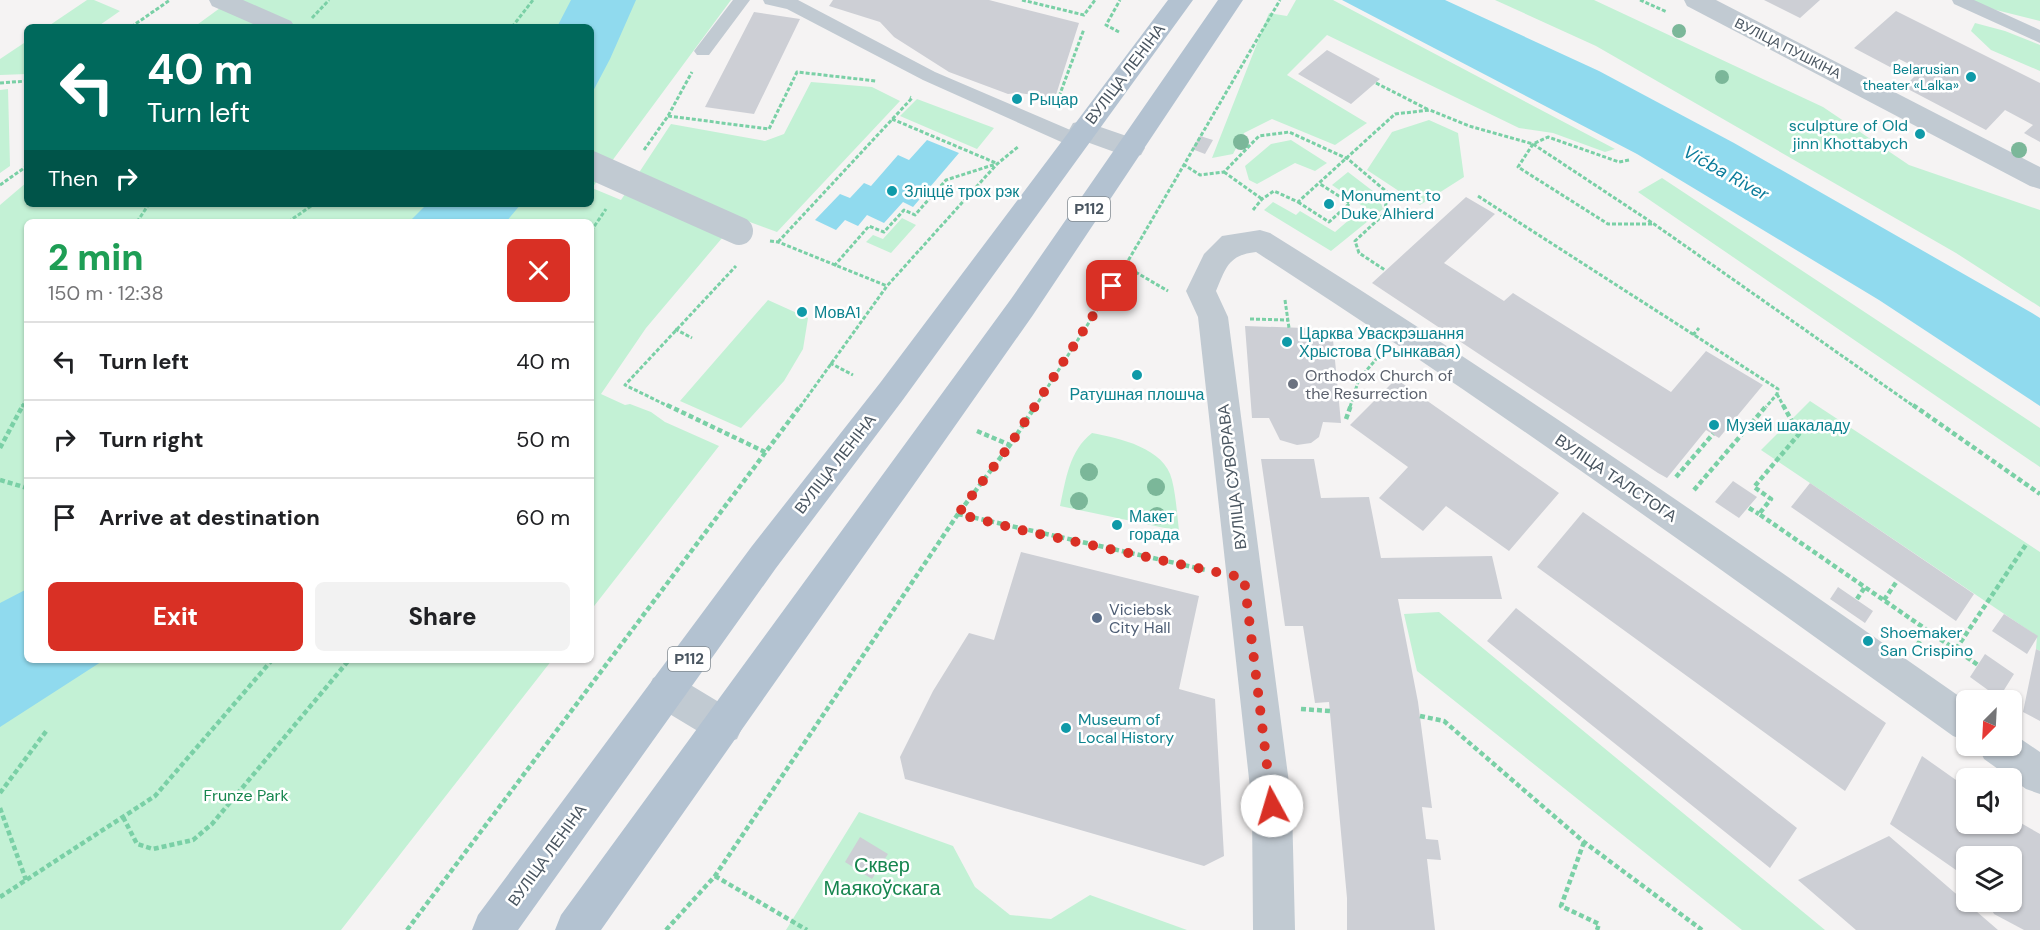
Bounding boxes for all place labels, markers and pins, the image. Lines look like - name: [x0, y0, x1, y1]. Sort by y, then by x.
- place label: Belarusian theater «Lalka»: [1863, 60, 1959, 94]
- marker: Belarusian theater «Lalka»: [1964, 70, 1978, 84]
- place label: Рыцар: [1029, 89, 1078, 110]
- marker: Рыцар: [1010, 92, 1024, 106]
- place label: sculpture of Old jinn Khottabych: [1789, 115, 1908, 154]
- marker: sculpture of Old jinn Khottabych: [1913, 127, 1927, 141]
- place label: Зліццё трох рэк: [904, 181, 1020, 202]
- marker: Зліццё трох рэк: [885, 184, 899, 198]
- place label: Monument to Duke Alhierd: [1341, 185, 1441, 224]
- marker: Monument to Duke Alhierd: [1322, 197, 1336, 211]
- pin: [1086, 260, 1137, 311]
- place label: МовА1: [814, 302, 861, 323]
- marker: МовА1: [795, 305, 809, 319]
- place label: Царква Уваскрэшання Хрыстова (Рынкавая): [1299, 323, 1464, 362]
- marker: Царква Уваскрэшання Хрыстова (Рынкавая): [1280, 335, 1294, 349]
- place label: Orthodox Church of the Resurrection: [1305, 365, 1453, 404]
- marker: Ратушная плошча: [1130, 368, 1144, 382]
- marker: Orthodox Church of the Resurrection: [1286, 377, 1300, 391]
- place label: Ратушная плошча: [1070, 384, 1205, 405]
- place label: Музей шакаладу: [1726, 415, 1850, 436]
- marker: Музей шакаладу: [1707, 418, 1721, 432]
- place label: Макет горада: [1129, 506, 1180, 545]
- marker: Макет горада: [1110, 518, 1124, 532]
- place label: Viciebsk City Hall: [1109, 599, 1172, 638]
- marker: Viciebsk City Hall: [1090, 611, 1104, 625]
- place label: Shoemaker San Crispino: [1880, 622, 1973, 661]
- marker: Shoemaker San Crispino: [1861, 634, 1875, 648]
- place label: Museum of Local History: [1078, 709, 1174, 748]
- marker: Museum of Local History: [1059, 721, 1073, 735]

